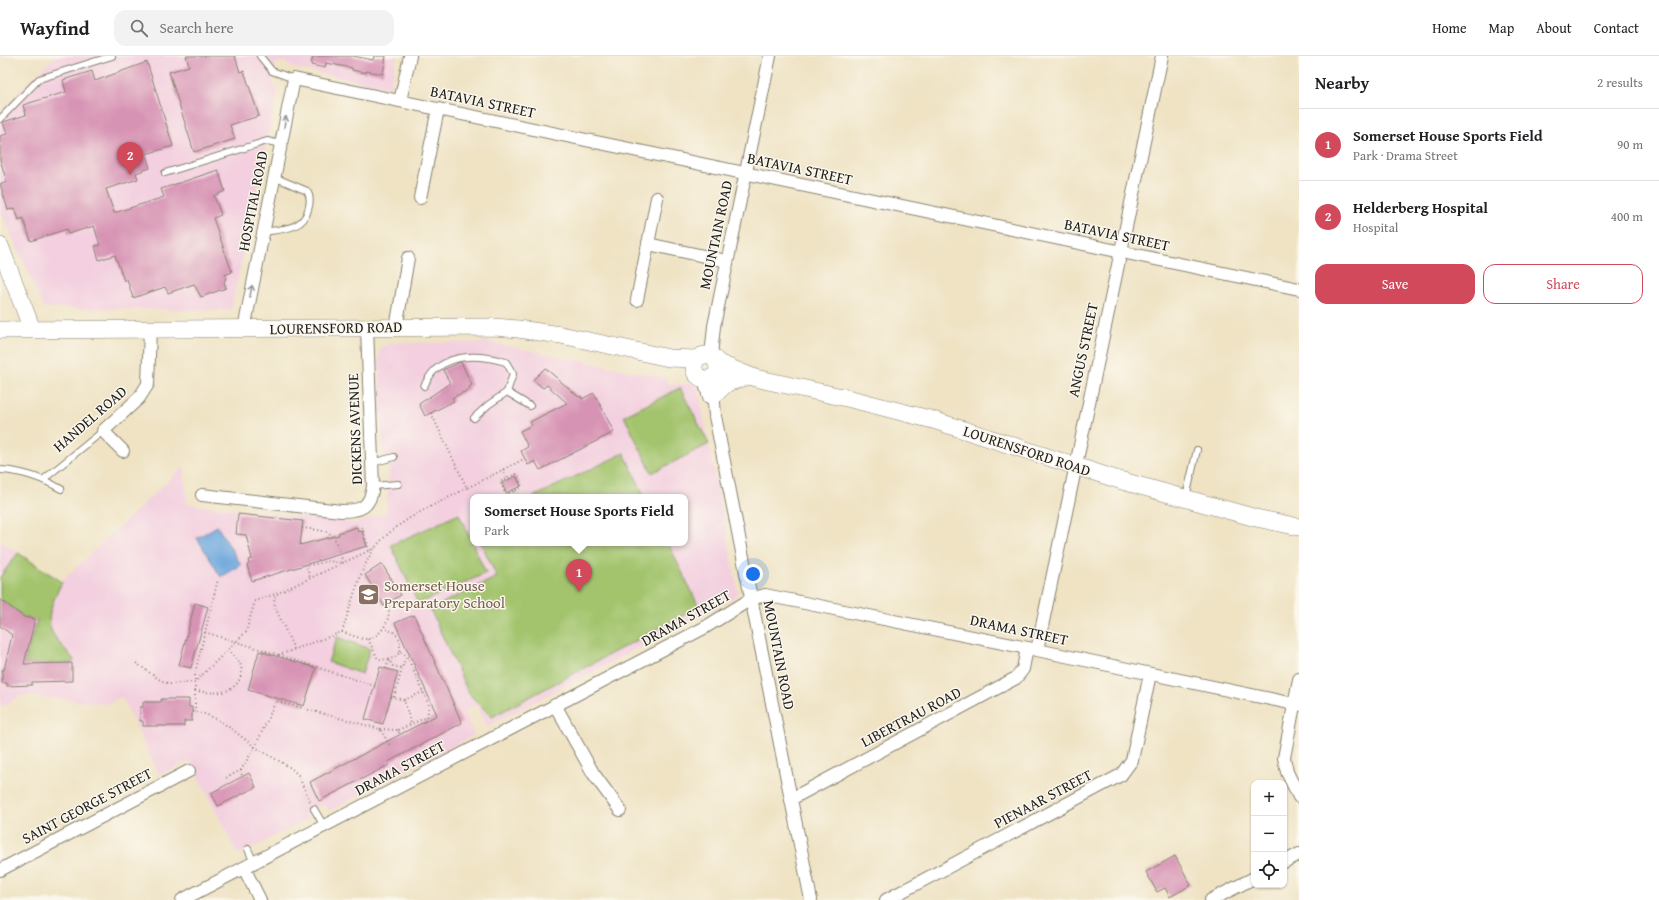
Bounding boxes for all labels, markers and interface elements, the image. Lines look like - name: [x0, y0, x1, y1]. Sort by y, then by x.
- search box: [114, 10, 394, 46]
- text: Wayfind: [20, 14, 90, 42]
- icon: search: [128, 17, 150, 39]
- text: Search here: [160, 17, 234, 38]
- text: Home: [1432, 18, 1467, 38]
- text: Map: [1489, 18, 1514, 38]
- text: About: [1536, 18, 1572, 38]
- text: Contact: [1594, 18, 1639, 38]
- text: Nearby: [1315, 70, 1369, 95]
- text: 2 results: [1597, 73, 1643, 92]
- street label: BATAVIA STREET: [429, 80, 538, 123]
- one-way arrow: [282, 116, 290, 129]
- text: Somerset House Sports Field: [1353, 125, 1543, 146]
- text: 1: [1325, 135, 1331, 154]
- text: 90 m: [1617, 135, 1643, 154]
- pin: 2: [117, 142, 143, 175]
- text: Park · Drama Street: [1353, 146, 1458, 165]
- street label: BATAVIA STREET: [746, 147, 855, 190]
- street label: HOSPITAL ROAD: [232, 149, 273, 253]
- street label: MOUNTAIN ROAD: [694, 178, 737, 291]
- text: Helderberg Hospital: [1353, 197, 1488, 218]
- text: 2: [1325, 207, 1331, 226]
- text: 400 m: [1611, 207, 1643, 226]
- street label: BATAVIA STREET: [1063, 213, 1172, 256]
- text: Hospital: [1353, 218, 1398, 237]
- button: Save: [1315, 264, 1475, 304]
- button: Share: [1483, 264, 1643, 304]
- one-way arrow: [248, 284, 256, 297]
- street label: ANGUS STREET: [1062, 300, 1103, 399]
- street label: LOURENSFORD ROAD: [269, 316, 402, 339]
- street label: DICKENS AVENUE: [342, 373, 367, 485]
- street label: HANDEL ROAD: [48, 381, 131, 457]
- street label: LOURENSFORD ROAD: [961, 420, 1093, 481]
- popup: [470, 494, 688, 546]
- text: Somerset House Sports Field: [484, 500, 674, 521]
- text: Park: [484, 521, 509, 540]
- pin: 1: [566, 559, 592, 592]
- your location: [743, 564, 763, 584]
- place label: Somerset House Preparatory School: [384, 575, 505, 613]
- school or university icon: Somerset House Preparatory School: [355, 582, 381, 608]
- street label: DRAMA STREET: [637, 584, 735, 651]
- street label: MOUNTAIN ROAD: [759, 598, 800, 711]
- street label: DRAMA STREET: [968, 609, 1071, 650]
- street label: LIBERTRAU ROAD: [857, 681, 965, 752]
- street label: DRAMA STREET: [351, 735, 449, 800]
- street label: SAINT GEORGE STREET: [18, 762, 156, 849]
- street label: PIENAAR STREET: [990, 764, 1096, 833]
- map controls: [1251, 780, 1287, 888]
- button: +: [1251, 780, 1287, 816]
- button: −: [1251, 816, 1287, 852]
- button: locate: [1251, 852, 1287, 888]

